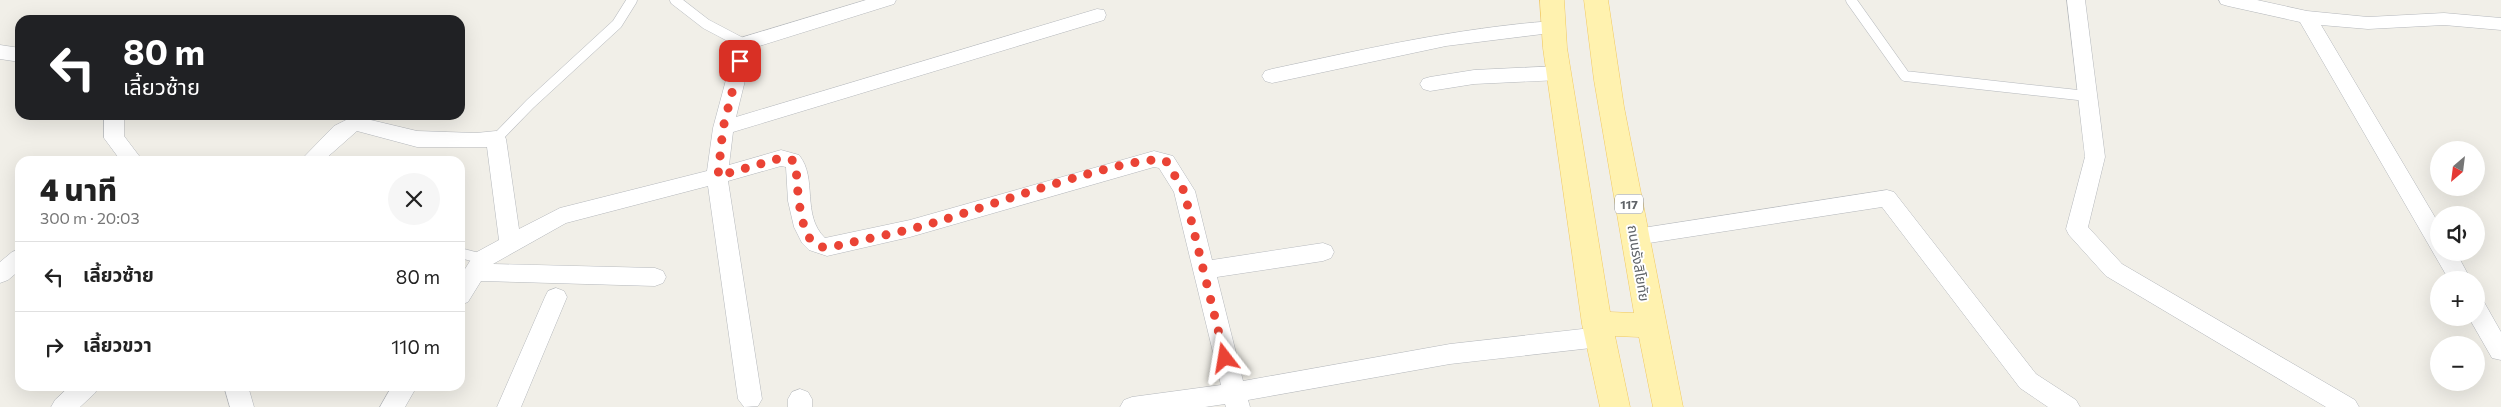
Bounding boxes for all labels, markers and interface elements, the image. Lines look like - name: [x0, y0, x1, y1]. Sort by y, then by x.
- text: 80 m: [123, 29, 205, 72]
- icon: left: [40, 35, 105, 100]
- pin: [719, 40, 761, 82]
- icon: arrive: [726, 47, 754, 75]
- text: เลี้ยวซ้าย: [123, 73, 200, 100]
- north arrow: [2430, 141, 2485, 196]
- map controls: [2430, 141, 2485, 391]
- text: 4 นาที: [40, 170, 117, 207]
- button: close: [388, 173, 440, 225]
- road number: 117: [1615, 194, 1643, 213]
- button: sound: [2430, 206, 2485, 261]
- text: 300 m · 20:03: [40, 208, 140, 227]
- street label: ถนนรังสิโยทัย: [1625, 224, 1653, 302]
- icon: left: [40, 263, 68, 291]
- text: เลี้ยวซ้าย: [83, 263, 154, 286]
- text: 80 m: [396, 265, 440, 288]
- button: +: [2430, 271, 2485, 326]
- position arrow: [1198, 331, 1250, 383]
- icon: right: [40, 333, 68, 361]
- text: เลี้ยวขวา: [83, 333, 152, 356]
- text: 110 m: [391, 335, 440, 358]
- button: −: [2430, 336, 2485, 391]

